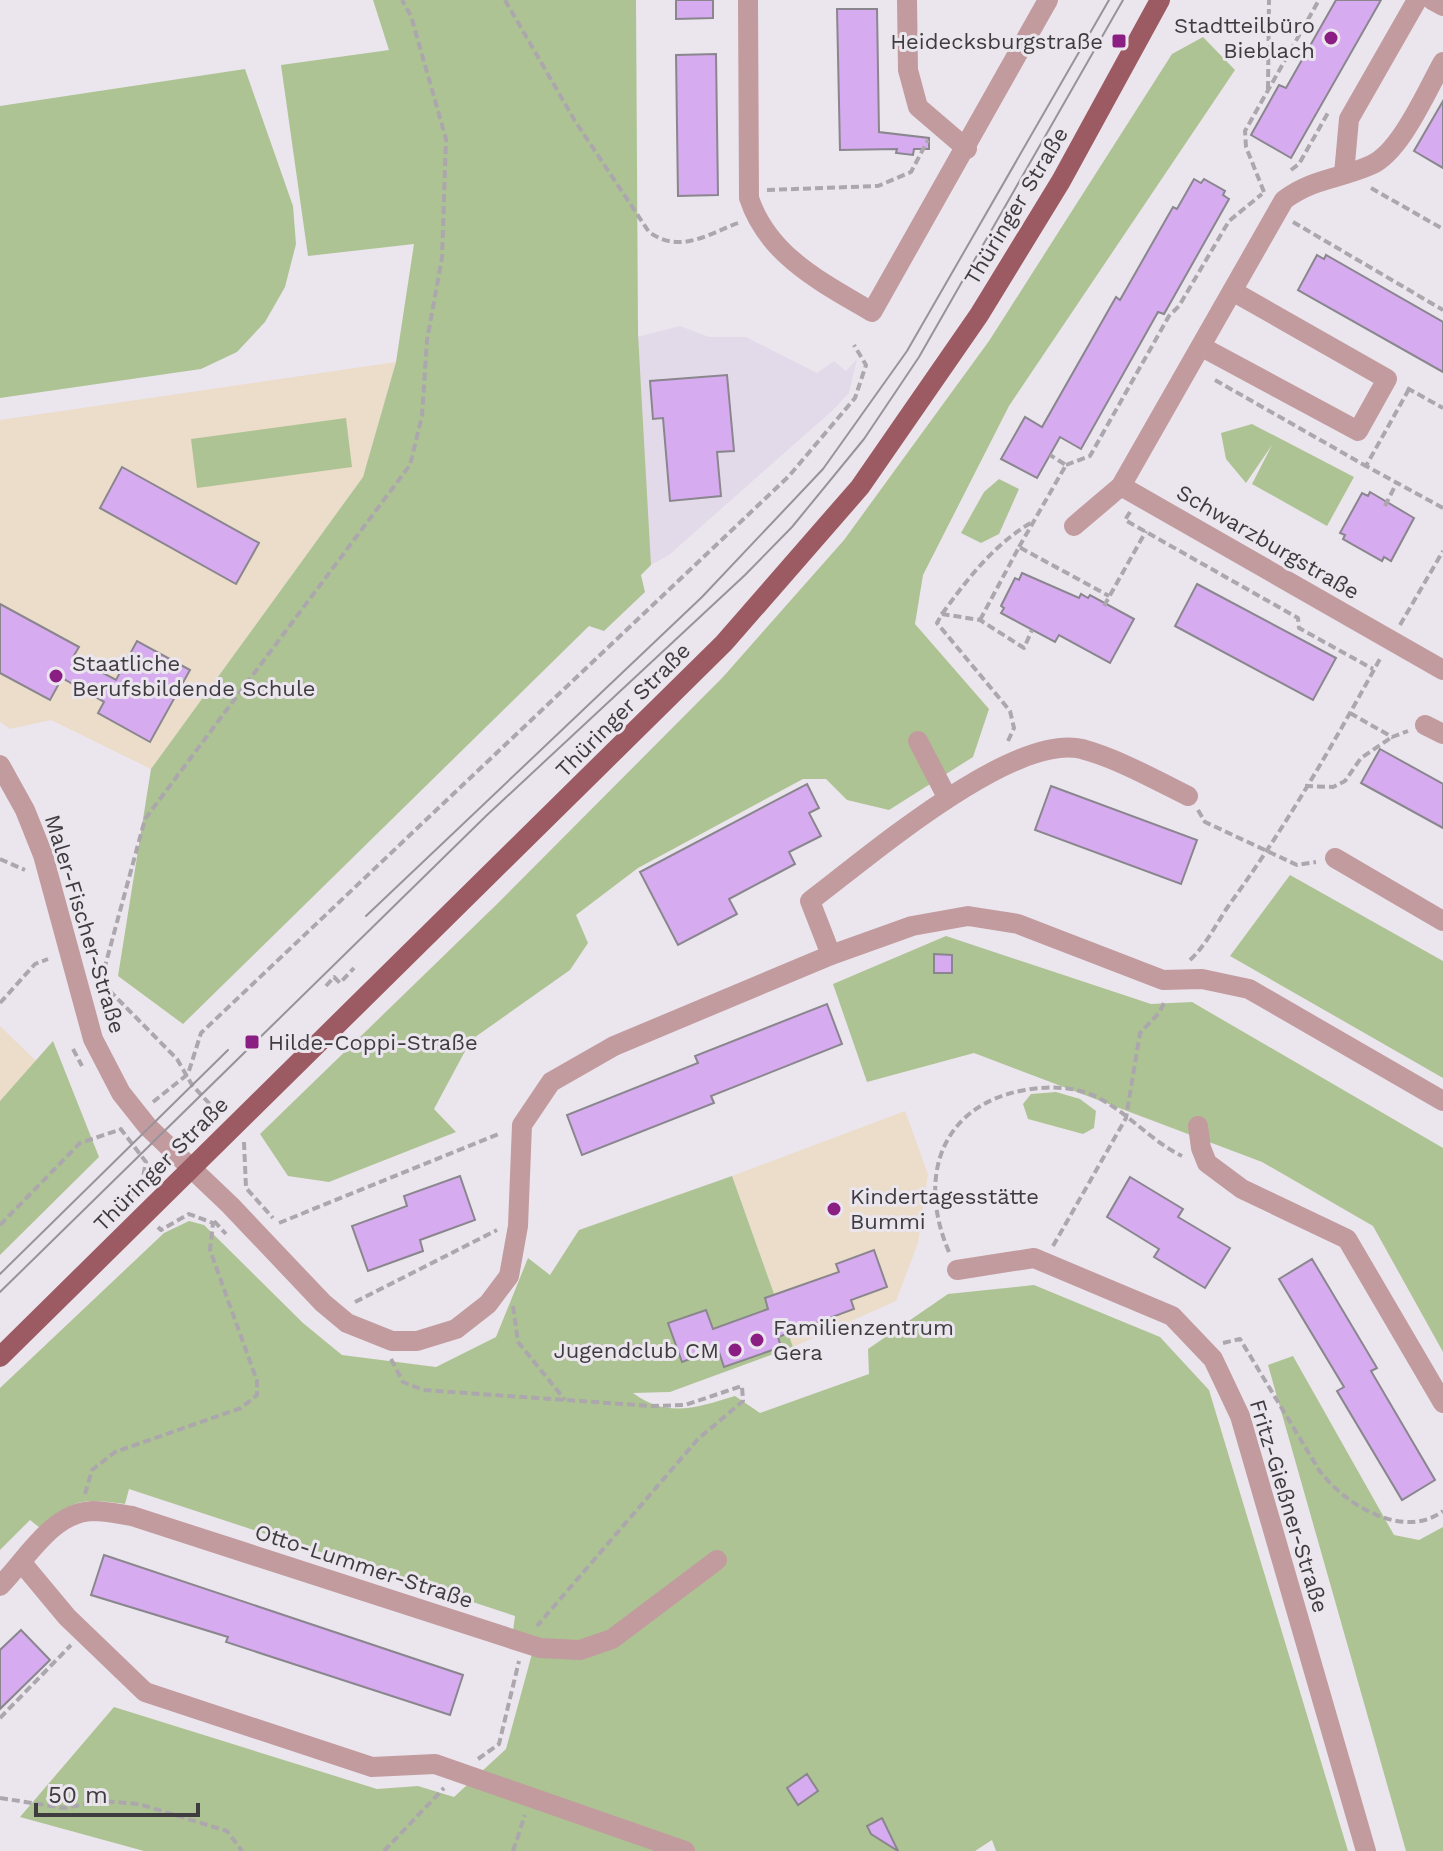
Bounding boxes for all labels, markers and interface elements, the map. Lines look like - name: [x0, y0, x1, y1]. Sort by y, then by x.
- place label: Stadtteilbüro Bieblach: [1174, 13, 1315, 63]
- place label: Heidecksburgstraße: [890, 29, 1103, 54]
- marker: Stadtteilbüro Bieblach: [1322, 29, 1340, 47]
- marker: Heidecksburgstraße: [1110, 32, 1128, 50]
- street label: Thüringer Straße: [959, 123, 1073, 289]
- street label: Schwarzburgstraße: [1172, 479, 1364, 605]
- street label: Thüringer Straße: [551, 638, 695, 782]
- place label: Staatliche Berufsbildende Schule: [72, 651, 315, 701]
- marker: Staatliche Berufsbildende Schule: [47, 667, 65, 685]
- street label: Maler-Fischer-Straße: [40, 812, 130, 1036]
- place label: Hilde-Coppi-Straße: [268, 1030, 478, 1055]
- marker: Hilde-Coppi-Straße: [243, 1033, 261, 1051]
- street label: Thüringer Straße: [89, 1092, 233, 1236]
- place label: Kindertagesstätte Bummi: [850, 1184, 1039, 1234]
- marker: Kindertagesstätte Bummi: [825, 1200, 843, 1218]
- place label: Familienzentrum Gera: [773, 1315, 954, 1365]
- marker: Familienzentrum Gera: [748, 1331, 766, 1349]
- place label: Jugendclub CM: [554, 1338, 719, 1363]
- marker: Jugendclub CM: [726, 1341, 744, 1359]
- street label: Fritz-Gießner-Straße: [1245, 1396, 1333, 1616]
- street label: Otto-Lummer-Straße: [252, 1519, 476, 1613]
- scale bar: [36, 1767, 198, 1817]
- text: 50 m: [48, 1781, 108, 1809]

